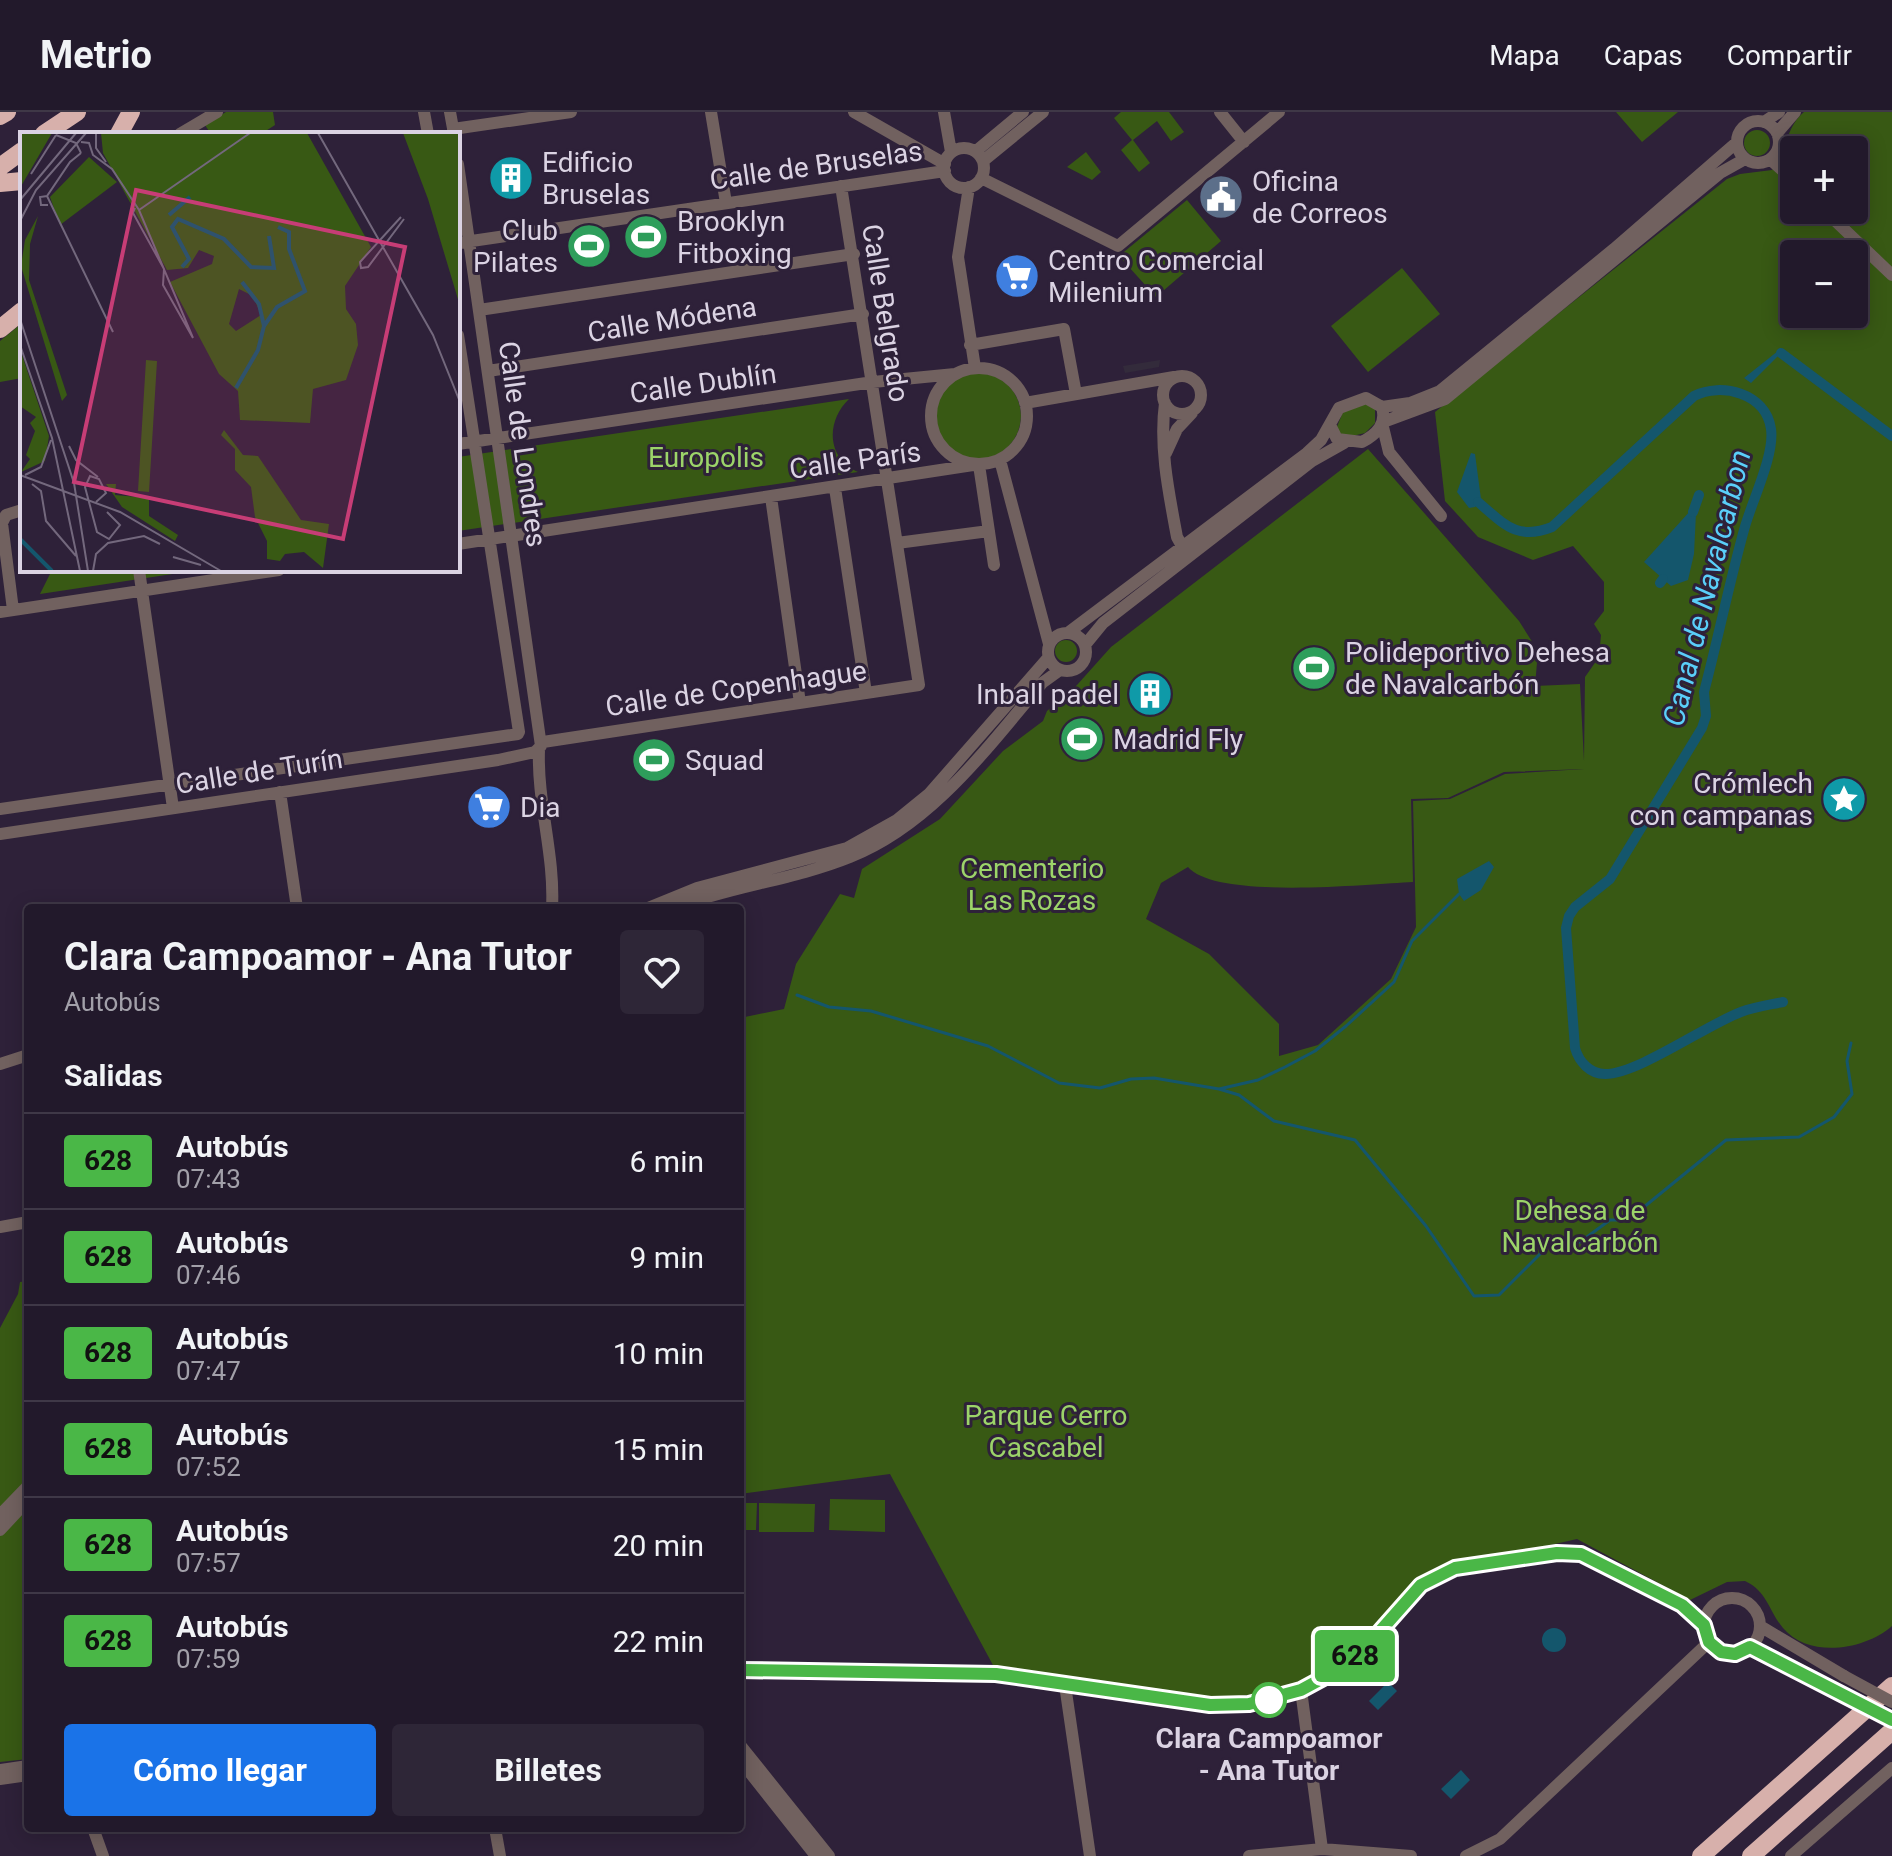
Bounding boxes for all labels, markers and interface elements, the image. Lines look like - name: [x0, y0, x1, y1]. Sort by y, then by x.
- text: Metrio: [40, 33, 152, 77]
- text: Mapa: [1489, 39, 1560, 72]
- text: Capas: [1604, 39, 1683, 72]
- text: Compartir: [1727, 39, 1852, 72]
- inset map: [20, 132, 460, 572]
- street label: Calle de Bruselas: [708, 134, 925, 197]
- map controls: [1780, 136, 1868, 328]
- button: +: [1780, 136, 1868, 224]
- place label: Edificio Bruselas: [542, 146, 650, 211]
- building icon: Edificio Bruselas: [487, 154, 535, 202]
- place label: Oficina de Correos: [1252, 165, 1388, 230]
- public building icon: Oficina de Correos: [1197, 173, 1245, 221]
- place label: Brooklyn Fitboxing: [677, 205, 792, 270]
- sports icon: Brooklyn Fitboxing: [622, 213, 670, 261]
- place label: Club Pilates: [473, 214, 558, 279]
- sports icon: Club Pilates: [565, 222, 613, 270]
- street label: Calle Belgrado: [855, 222, 916, 404]
- button: −: [1780, 240, 1868, 328]
- place label: Centro Comercial Milenium: [1048, 244, 1264, 309]
- supermarket icon: Centro Comercial Milenium: [993, 252, 1041, 300]
- street label: Calle Módena: [585, 290, 759, 349]
- street label: Calle de Londres: [492, 339, 553, 549]
- street label: Calle Dublín: [628, 357, 778, 410]
- street label: Calle París: [787, 435, 923, 486]
- park label: Europolis: [648, 441, 764, 474]
- water label: Canal de Navalcarbon: [1655, 446, 1758, 730]
- place label: Polideportivo Dehesa de Navalcarbón: [1345, 636, 1610, 701]
- sports icon: Polideportivo Dehesa de Navalcarbón: [1290, 644, 1338, 692]
- street label: Calle de Copenhague: [603, 654, 869, 723]
- building icon: Inball padel: [1126, 670, 1174, 718]
- place label: Inball padel: [976, 678, 1119, 711]
- sports icon: Madrid Fly: [1058, 715, 1106, 763]
- place label: Madrid Fly: [1113, 723, 1243, 756]
- sports icon: Squad: [630, 736, 678, 784]
- street label: Calle de Turín: [173, 742, 345, 801]
- place label: Squad: [685, 744, 764, 777]
- place label: Crómlech con campanas: [1629, 767, 1813, 832]
- place icon: Crómlech con campanas: [1820, 775, 1868, 823]
- supermarket icon: Dia: [465, 783, 513, 831]
- place label: Dia: [520, 791, 560, 824]
- park label: Cementerio Las Rozas: [960, 852, 1104, 917]
- button: heart: [620, 930, 704, 1014]
- text: Clara Campoamor - Ana Tutor: [64, 935, 572, 979]
- text: Autobús: [64, 987, 161, 1017]
- text: Salidas: [64, 1058, 163, 1093]
- text: Autobús: [176, 1129, 289, 1164]
- text: 628: [84, 1144, 132, 1177]
- text: 6 min: [630, 1144, 704, 1179]
- text: 07:43: [176, 1164, 241, 1194]
- park label: Dehesa de Navalcarbón: [1502, 1194, 1658, 1259]
- text: Autobús: [176, 1225, 289, 1260]
- text: 628: [84, 1240, 132, 1273]
- text: 9 min: [630, 1240, 704, 1275]
- text: 07:46: [176, 1260, 241, 1290]
- text: Autobús: [176, 1321, 289, 1356]
- text: 628: [84, 1336, 132, 1369]
- text: 10 min: [613, 1336, 704, 1371]
- text: 07:47: [176, 1356, 241, 1386]
- park label: Parque Cerro Cascabel: [965, 1399, 1127, 1464]
- text: Autobús: [176, 1417, 289, 1452]
- text: 628: [84, 1432, 132, 1465]
- text: 15 min: [613, 1432, 704, 1467]
- text: 07:52: [176, 1452, 241, 1482]
- text: Autobús: [176, 1513, 289, 1548]
- text: 628: [84, 1528, 132, 1561]
- text: 20 min: [613, 1528, 704, 1563]
- text: 07:57: [176, 1548, 241, 1578]
- text: Autobús: [176, 1609, 289, 1644]
- text: 628: [84, 1624, 132, 1657]
- text: 22 min: [613, 1624, 704, 1659]
- line badge: 628: [1309, 1630, 1401, 1682]
- text: 628: [1331, 1639, 1379, 1672]
- text: 07:59: [176, 1644, 241, 1674]
- marker: Clara Campoamor - Ana Tutor: [1252, 1683, 1286, 1717]
- place label: Clara Campoamor - Ana Tutor: [1156, 1722, 1382, 1787]
- button: Cómo llegar: [64, 1724, 376, 1816]
- button: Billetes: [392, 1724, 704, 1816]

